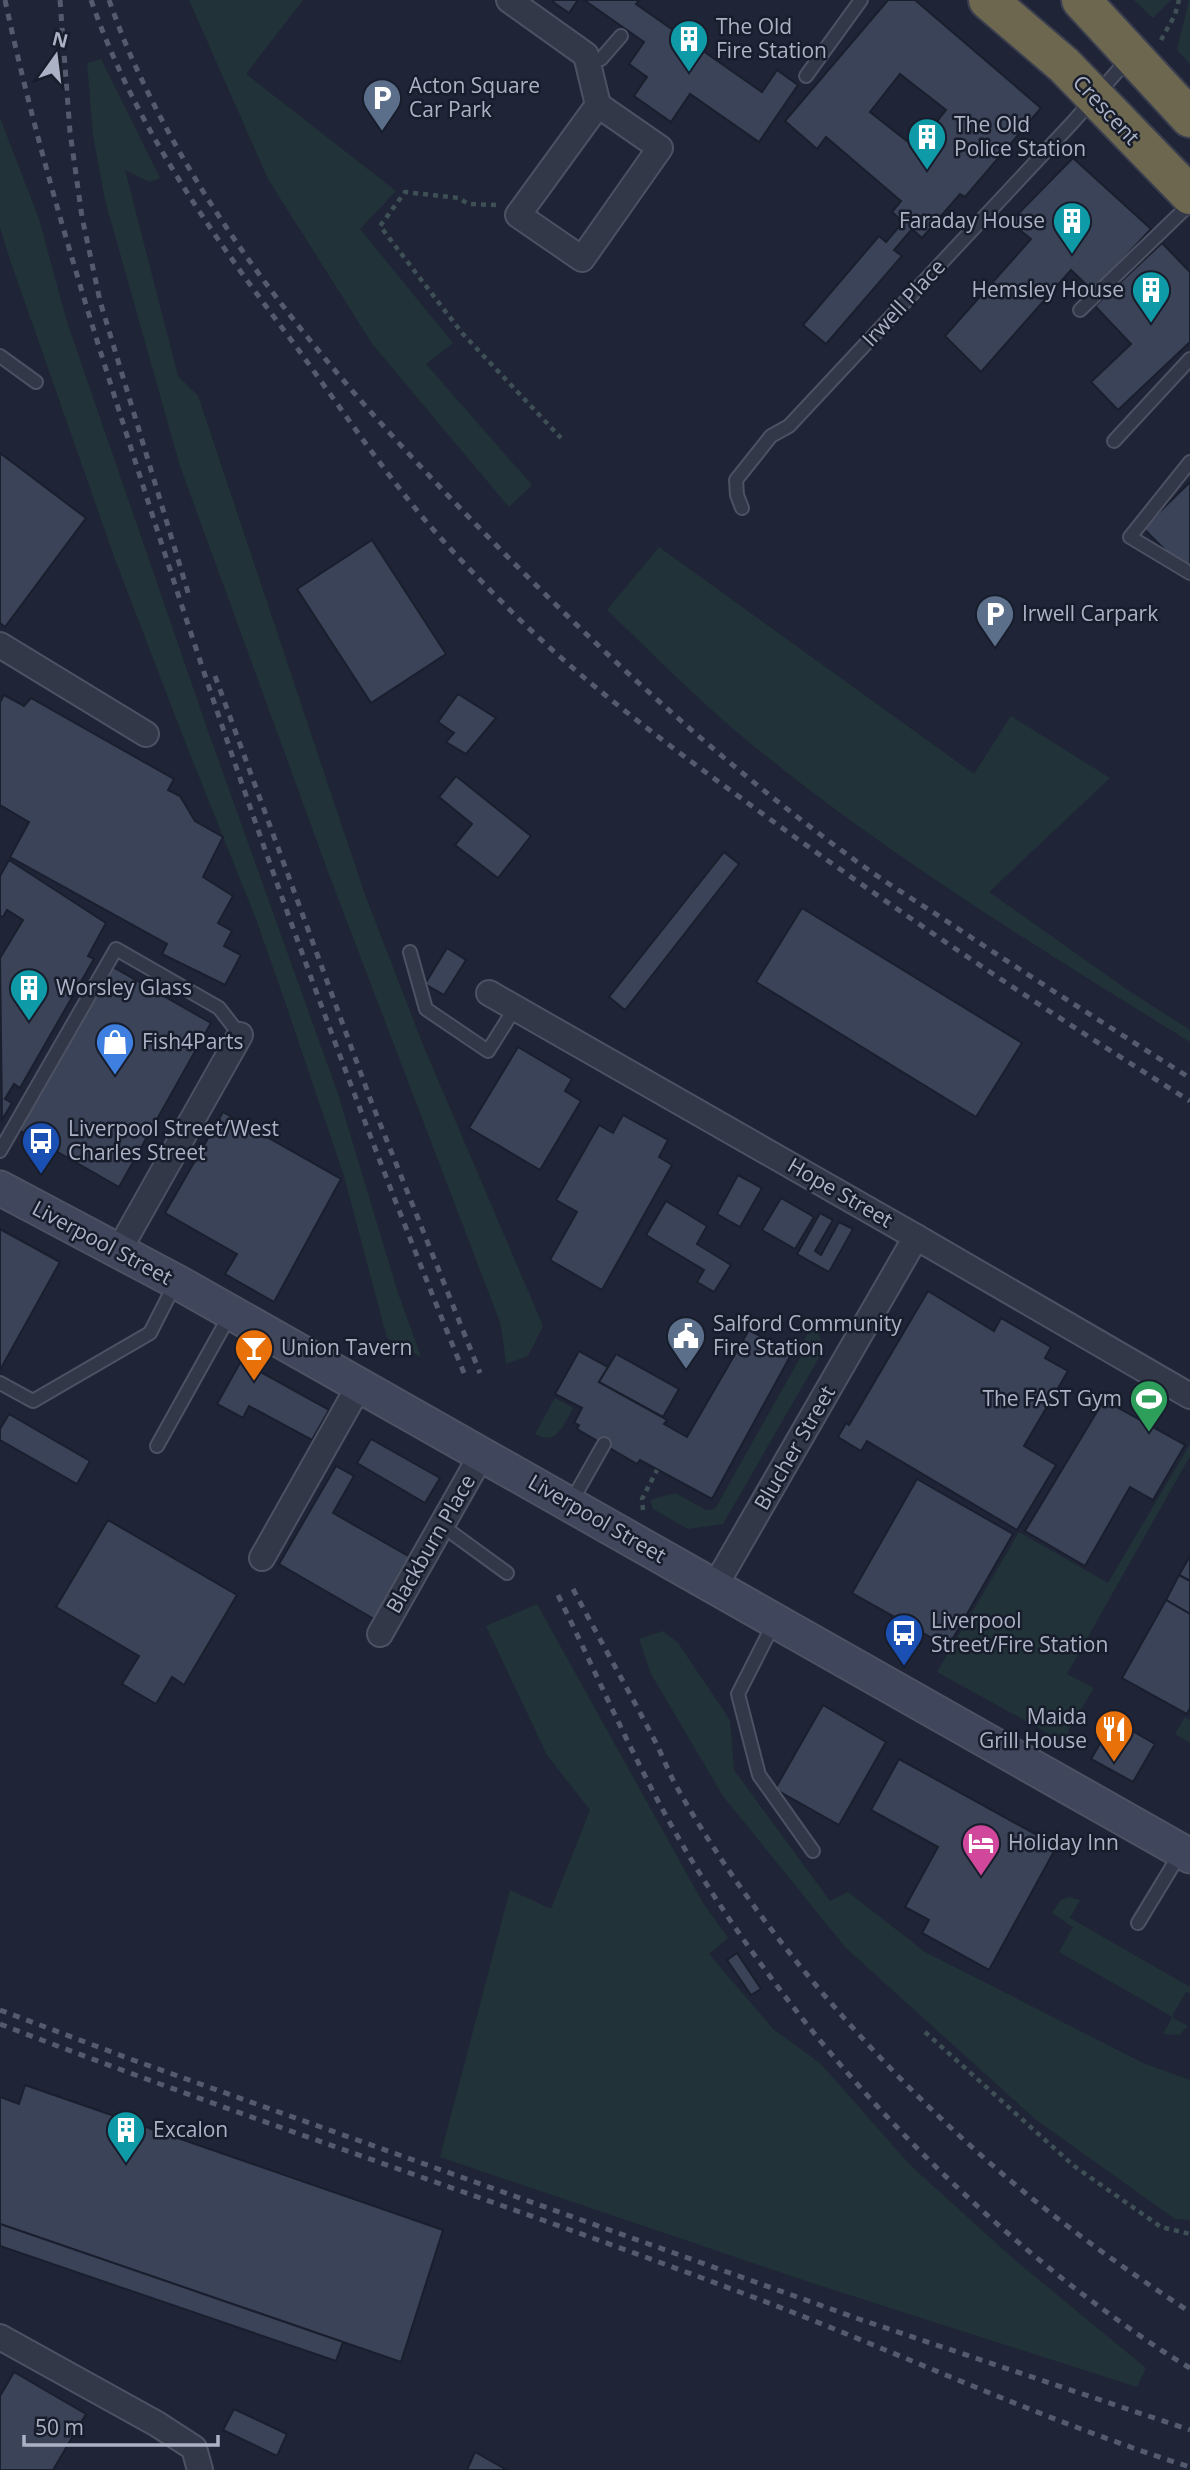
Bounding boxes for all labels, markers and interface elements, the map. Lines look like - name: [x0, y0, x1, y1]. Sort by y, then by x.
- place label: The Old Fire Station: [716, 12, 827, 64]
- building icon: The Old Fire Station: [668, 18, 710, 73]
- north arrow: [21, 21, 91, 91]
- text: N: [49, 25, 71, 54]
- street label: Crescent: [1067, 68, 1146, 150]
- place label: Acton Square Car Park: [409, 71, 540, 123]
- parking icon: Acton Square Car Park: [361, 77, 403, 132]
- place label: The Old Police Station: [954, 110, 1086, 162]
- building icon: The Old Police Station: [906, 116, 948, 171]
- building icon: Faraday House: [1051, 200, 1093, 255]
- place label: Faraday House: [899, 206, 1045, 234]
- street label: Irwell Place: [856, 253, 951, 352]
- building icon: Hemsley House: [1130, 269, 1172, 324]
- place label: Hemsley House: [971, 275, 1124, 303]
- parking icon: Irwell Carpark: [974, 593, 1016, 648]
- place label: Irwell Carpark: [1022, 599, 1158, 627]
- building icon: Worsley Glass: [8, 967, 50, 1022]
- place label: Worsley Glass: [56, 973, 192, 1001]
- shop icon: Fish4Parts: [94, 1021, 136, 1076]
- place label: Fish4Parts: [142, 1027, 243, 1055]
- place label: Liverpool Street/West Charles Street: [68, 1114, 279, 1166]
- bus stop icon: Liverpool Street/West Charles Street: [20, 1120, 62, 1175]
- street label: Hope Street: [783, 1151, 898, 1233]
- street label: Liverpool Street: [28, 1193, 177, 1291]
- place label: Salford Community Fire Station: [713, 1309, 902, 1361]
- public building icon: Salford Community Fire Station: [665, 1315, 707, 1370]
- bar icon: Union Tavern: [233, 1327, 275, 1382]
- place label: Union Tavern: [281, 1333, 412, 1361]
- sports icon: The FAST Gym: [1128, 1378, 1170, 1433]
- street label: Blucher Street: [747, 1380, 841, 1515]
- place label: The FAST Gym: [982, 1384, 1122, 1412]
- street label: Liverpool Street: [524, 1467, 671, 1569]
- street label: Blackburn Place: [379, 1469, 481, 1618]
- place label: Liverpool Street/Fire Station: [931, 1606, 1108, 1658]
- bus stop icon: Liverpool Street/Fire Station: [883, 1612, 925, 1667]
- place label: Maida Grill House: [979, 1702, 1087, 1754]
- restaurant icon: Maida Grill House: [1093, 1708, 1135, 1763]
- hotel icon: Holiday Inn: [960, 1822, 1002, 1877]
- place label: Holiday Inn: [1008, 1828, 1119, 1856]
- building icon: Excalon: [105, 2109, 147, 2164]
- place label: Excalon: [153, 2115, 228, 2143]
- scale bar: [24, 2404, 219, 2448]
- text: 50 m: [35, 2413, 84, 2441]

